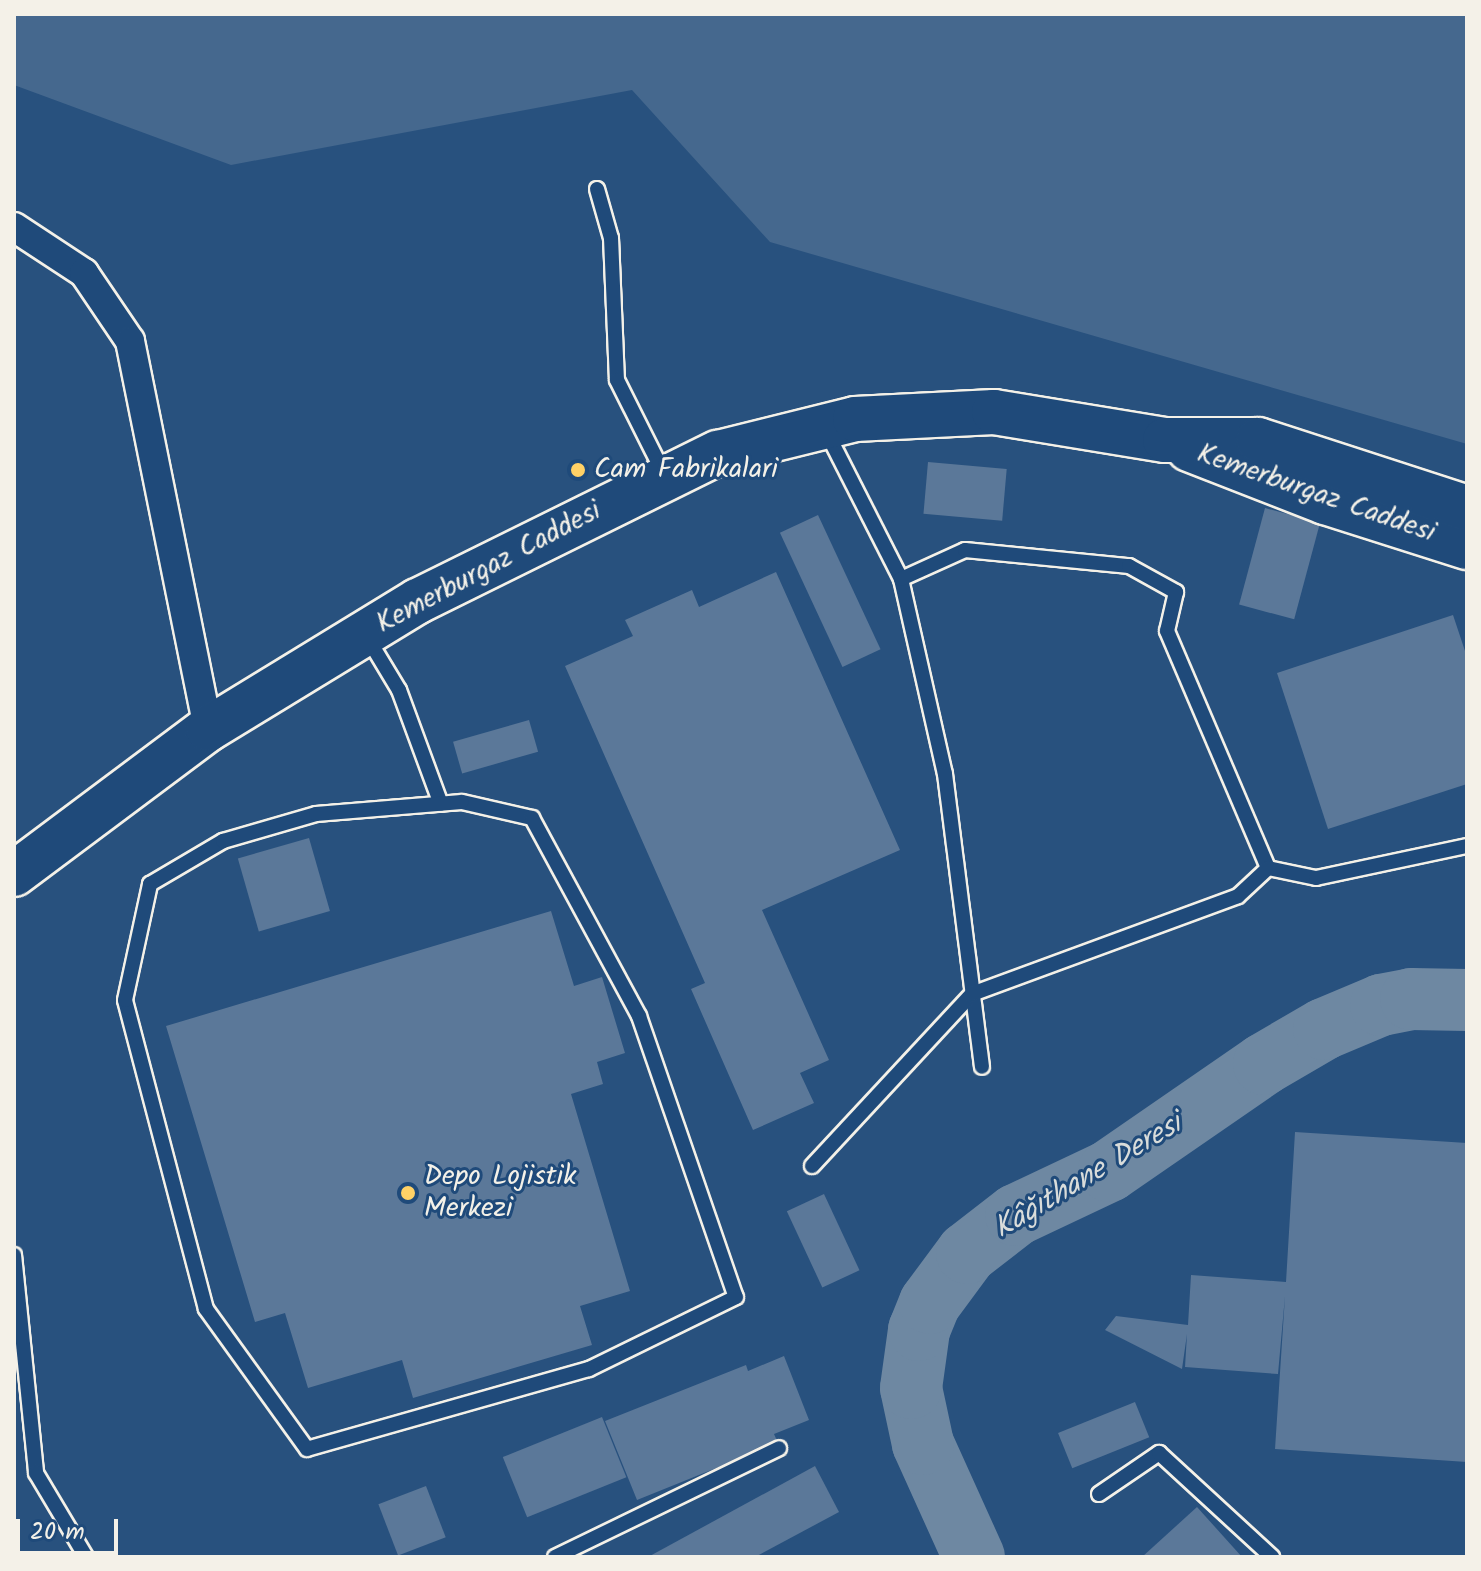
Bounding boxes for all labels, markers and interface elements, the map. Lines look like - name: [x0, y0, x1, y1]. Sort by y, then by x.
- street label: Kemerburgaz Caddesi: [1192, 437, 1440, 551]
- place label: Cam Fabrikalari: [594, 453, 778, 487]
- marker: Cam Fabrikalari: [569, 461, 587, 479]
- street label: Kemerburgaz Caddesi: [371, 495, 607, 641]
- water label: Kâğıthane Deresi: [987, 1107, 1189, 1247]
- place label: Depo Lojistik Merkezi: [424, 1160, 576, 1226]
- marker: Depo Lojistik Merkezi: [399, 1184, 417, 1202]
- scale bar: [20, 1503, 122, 1553]
- text: 20 m: [30, 1513, 85, 1552]

